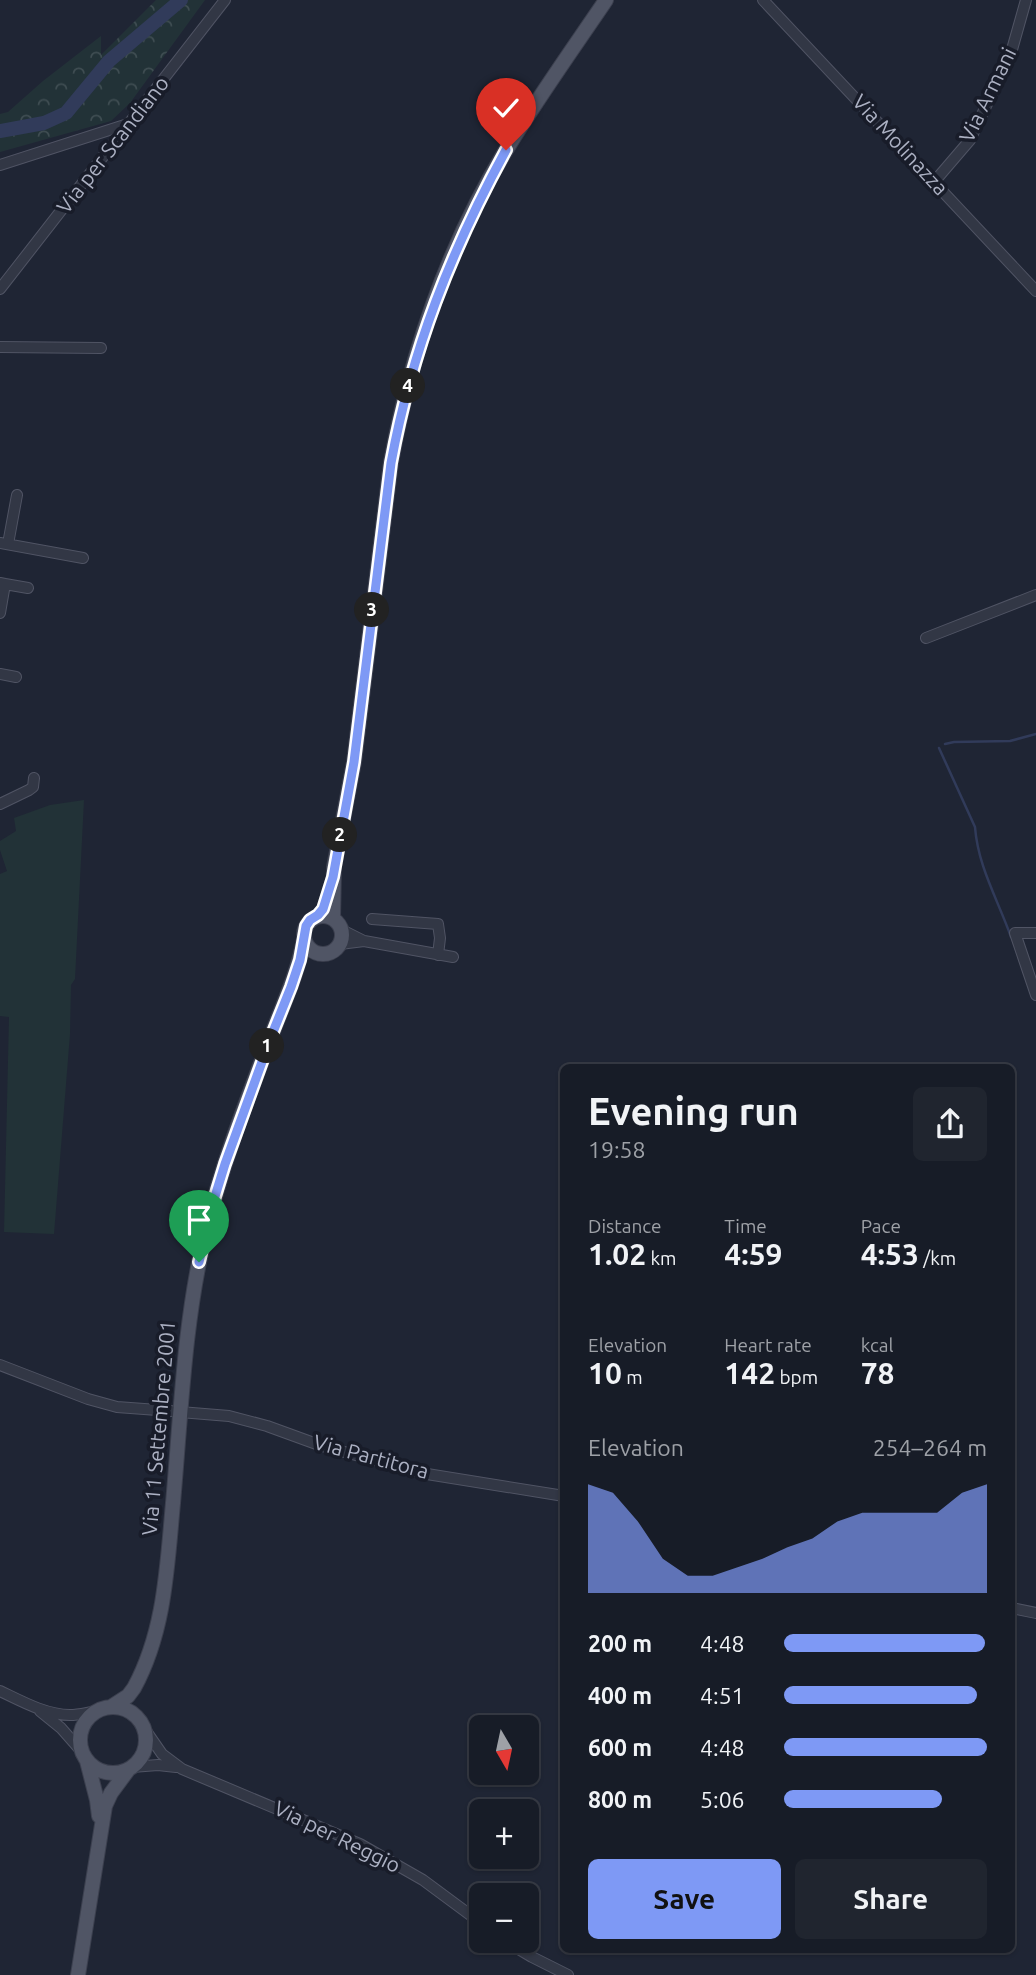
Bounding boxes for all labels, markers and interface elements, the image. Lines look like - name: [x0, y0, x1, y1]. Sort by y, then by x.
- street label: Via Armani: [954, 43, 1020, 146]
- street label: Via per Scandiano: [51, 71, 173, 218]
- pin: [476, 78, 536, 150]
- icon: check: [487, 89, 525, 127]
- street label: Via Molinazza: [848, 89, 953, 200]
- pin: 4: [390, 368, 426, 404]
- text: 4: [402, 374, 413, 396]
- pin: 3: [354, 592, 390, 628]
- text: 3: [366, 598, 377, 620]
- pin: 2: [322, 818, 358, 852]
- text: 2: [334, 823, 345, 845]
- pin: 1: [250, 1028, 284, 1064]
- text: 1: [261, 1034, 272, 1056]
- button: share: [913, 1087, 987, 1161]
- text: Evening run: [588, 1090, 799, 1132]
- text: 19:58: [588, 1137, 646, 1162]
- pin: [169, 1190, 229, 1262]
- icon: arrive: [180, 1201, 218, 1239]
- text: Distance: [588, 1215, 662, 1237]
- text: Time: [724, 1215, 767, 1237]
- text: Pace: [861, 1215, 901, 1237]
- text: 1.02: [588, 1237, 646, 1271]
- text: 4:59: [724, 1237, 782, 1271]
- text: 4:53: [861, 1237, 919, 1271]
- text: km: [646, 1247, 676, 1269]
- text: /km: [919, 1247, 956, 1269]
- street label: Via 11 Settembre 2001: [137, 1319, 179, 1537]
- text: Elevation: [588, 1334, 667, 1356]
- text: Heart rate: [724, 1334, 812, 1356]
- text: kcal: [861, 1334, 893, 1356]
- text: 10: [588, 1356, 622, 1390]
- text: 142: [724, 1356, 775, 1390]
- text: 78: [861, 1356, 895, 1390]
- text: m: [622, 1366, 643, 1388]
- text: bpm: [775, 1366, 818, 1388]
- street label: Via Partitora: [311, 1429, 432, 1483]
- text: Elevation: [588, 1435, 684, 1460]
- text: 254–264 m: [873, 1435, 987, 1460]
- text: 200 m: [588, 1631, 652, 1656]
- text: 4:48: [700, 1631, 745, 1656]
- text: 400 m: [588, 1683, 652, 1708]
- text: 4:51: [700, 1683, 745, 1708]
- north arrow: [469, 1715, 539, 1785]
- map controls: [469, 1715, 539, 1953]
- text: 600 m: [588, 1735, 652, 1760]
- text: 4:48: [700, 1735, 745, 1760]
- text: 800 m: [588, 1787, 652, 1812]
- text: 5:06: [700, 1787, 745, 1812]
- street label: Via per Reggio: [270, 1795, 405, 1877]
- button: +: [469, 1799, 539, 1869]
- button: Save: [588, 1859, 781, 1939]
- button: Share: [795, 1859, 987, 1939]
- button: −: [469, 1883, 539, 1953]

